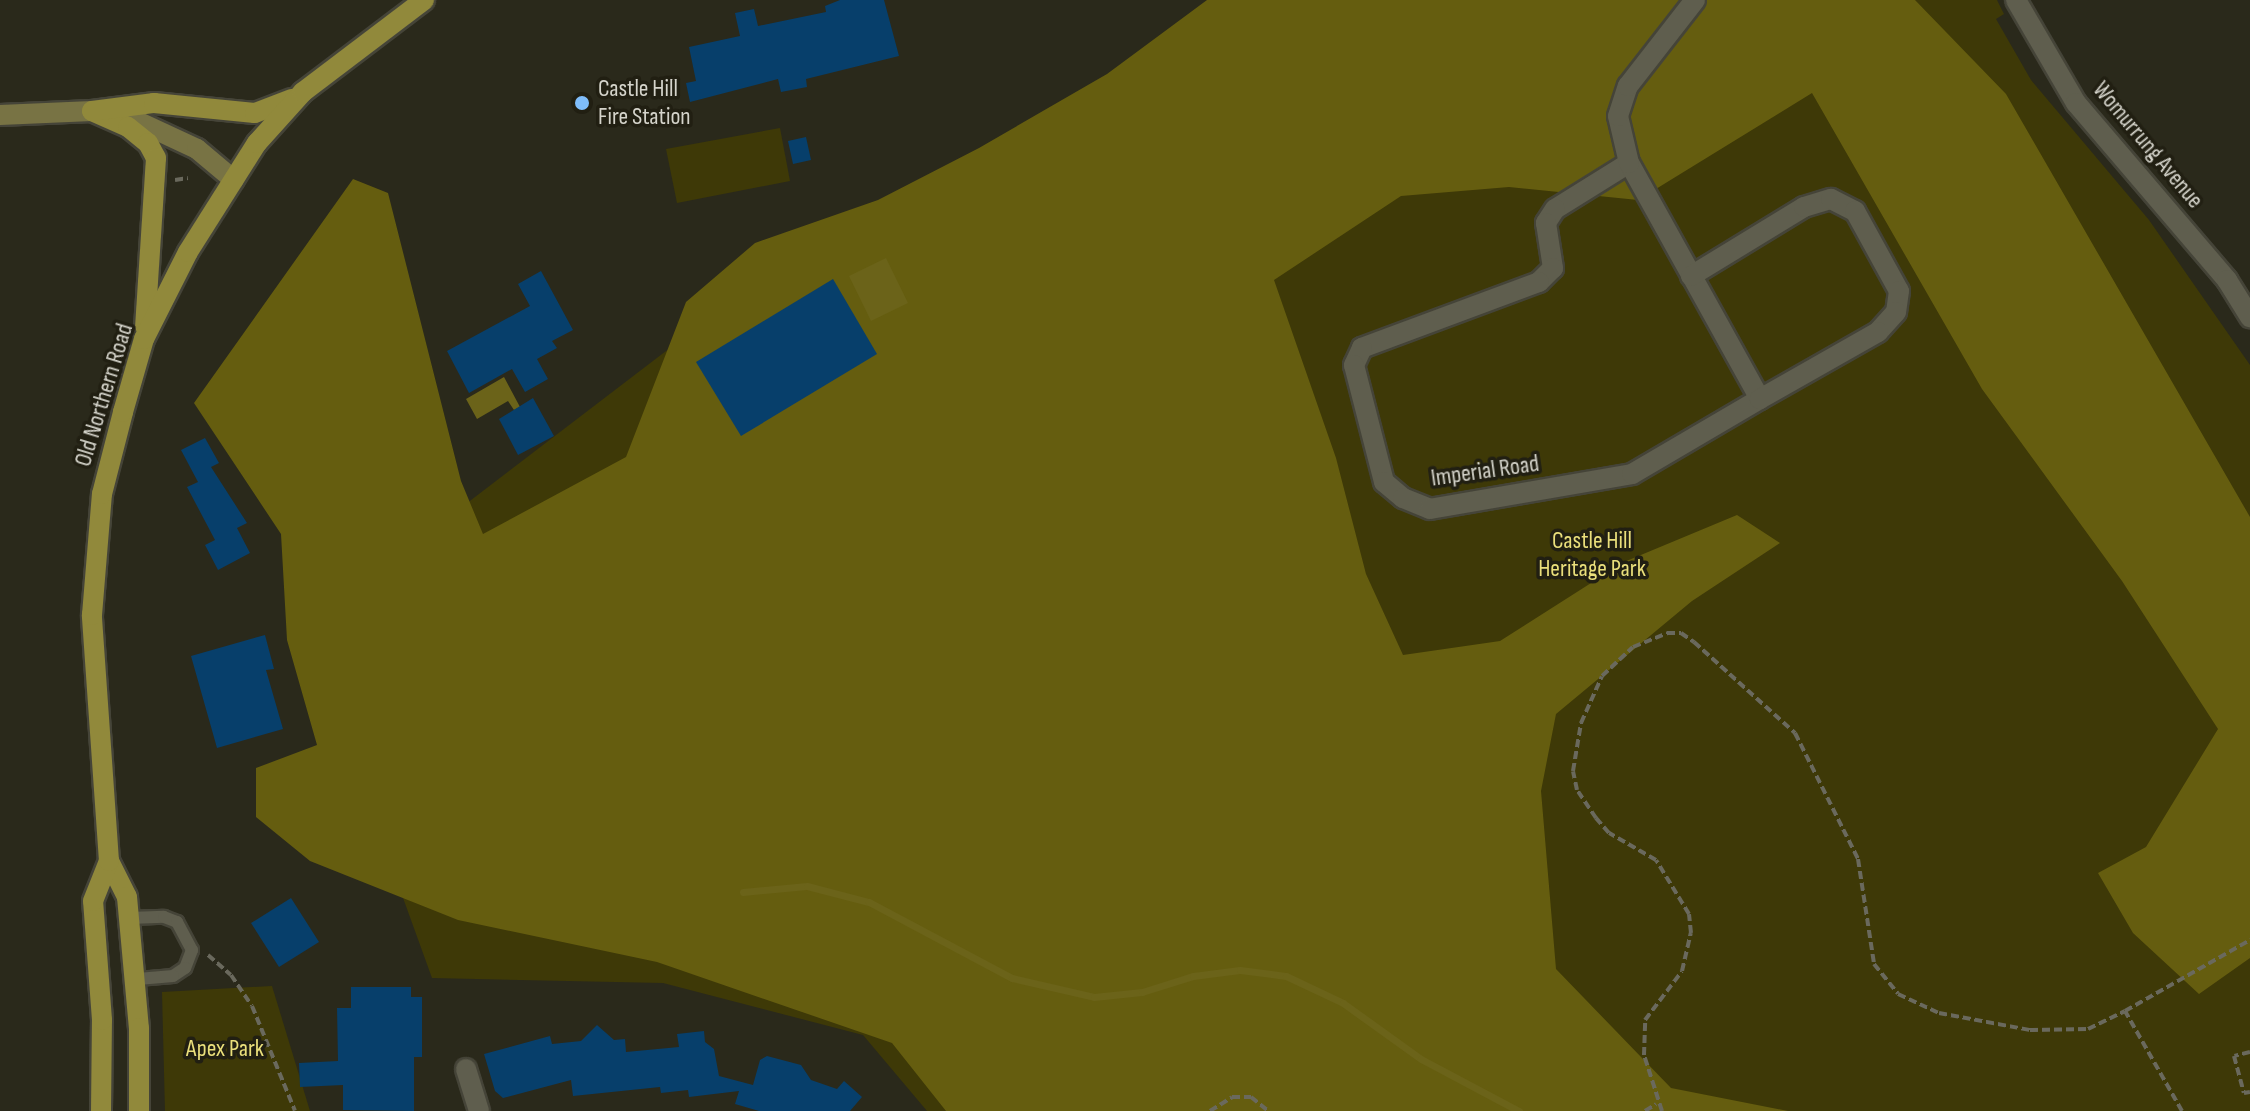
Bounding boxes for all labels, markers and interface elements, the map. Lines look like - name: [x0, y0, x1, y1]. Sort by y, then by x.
- place label: Castle Hill Fire Station: [598, 75, 691, 131]
- street label: Womurrung Avenue: [2087, 76, 2209, 214]
- marker: Castle Hill Fire Station: [573, 94, 591, 112]
- street label: Old Northern Road: [69, 320, 139, 470]
- street label: Imperial Road: [1429, 449, 1541, 493]
- park label: Castle Hill Heritage Park: [1538, 527, 1646, 583]
- park label: Apex Park: [186, 1035, 264, 1063]

